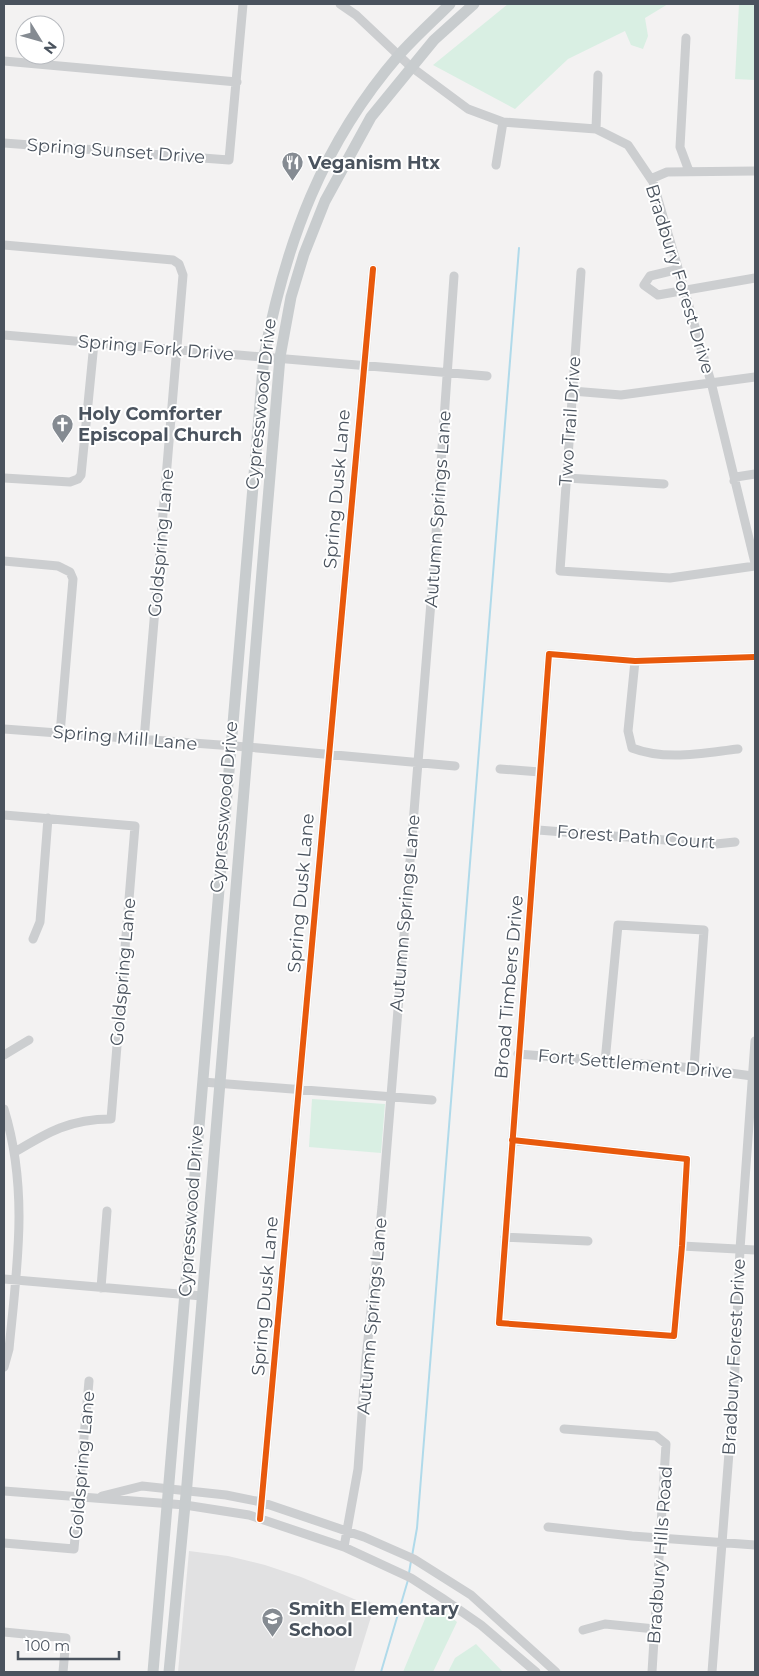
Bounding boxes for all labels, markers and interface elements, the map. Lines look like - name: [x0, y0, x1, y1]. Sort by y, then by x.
- north arrow: [15, 15, 65, 65]
- text: N: [40, 38, 61, 58]
- street label: Spring Sunset Drive: [26, 134, 206, 168]
- restaurant icon: Veganism Htx: [280, 151, 304, 182]
- place label: Veganism Htx: [307, 152, 440, 174]
- street label: Bradbury Forest Drive: [641, 182, 719, 376]
- street label: Cypresswood Drive: [241, 317, 281, 491]
- street label: Spring Fork Drive: [77, 330, 235, 366]
- street label: Two Trail Drive: [554, 355, 586, 487]
- place label: Holy Comforter Episcopal Church: [78, 403, 242, 446]
- street label: Spring Dusk Lane: [319, 408, 355, 570]
- street label: Autumn Springs Lane: [420, 410, 456, 608]
- church icon: Holy Comforter Episcopal Church: [50, 412, 74, 443]
- street label: Goldspring Lane: [144, 468, 178, 618]
- street label: Cypresswood Drive: [206, 720, 242, 894]
- street label: Spring Mill Lane: [52, 721, 198, 755]
- street label: Spring Dusk Lane: [283, 812, 319, 974]
- street label: Autumn Springs Lane: [385, 813, 425, 1012]
- street label: Forest Path Court: [556, 820, 716, 854]
- street label: Broad Timbers Drive: [490, 894, 528, 1080]
- street label: Goldspring Lane: [106, 897, 140, 1047]
- street label: Fort Settlement Drive: [537, 1045, 733, 1083]
- street label: Cypresswood Drive: [174, 1124, 208, 1298]
- street label: Spring Dusk Lane: [247, 1215, 283, 1377]
- street label: Autumn Springs Lane: [352, 1216, 392, 1415]
- street label: Bradbury Forest Drive: [718, 1258, 750, 1456]
- street label: Goldspring Lane: [65, 1390, 99, 1540]
- street label: Bradbury Hills Road: [643, 1465, 677, 1645]
- place label: Smith Elementary School: [289, 1598, 459, 1641]
- school or university icon: Smith Elementary School: [261, 1607, 285, 1638]
- scale bar: [18, 1628, 119, 1660]
- text: 100 m: [25, 1636, 70, 1655]

